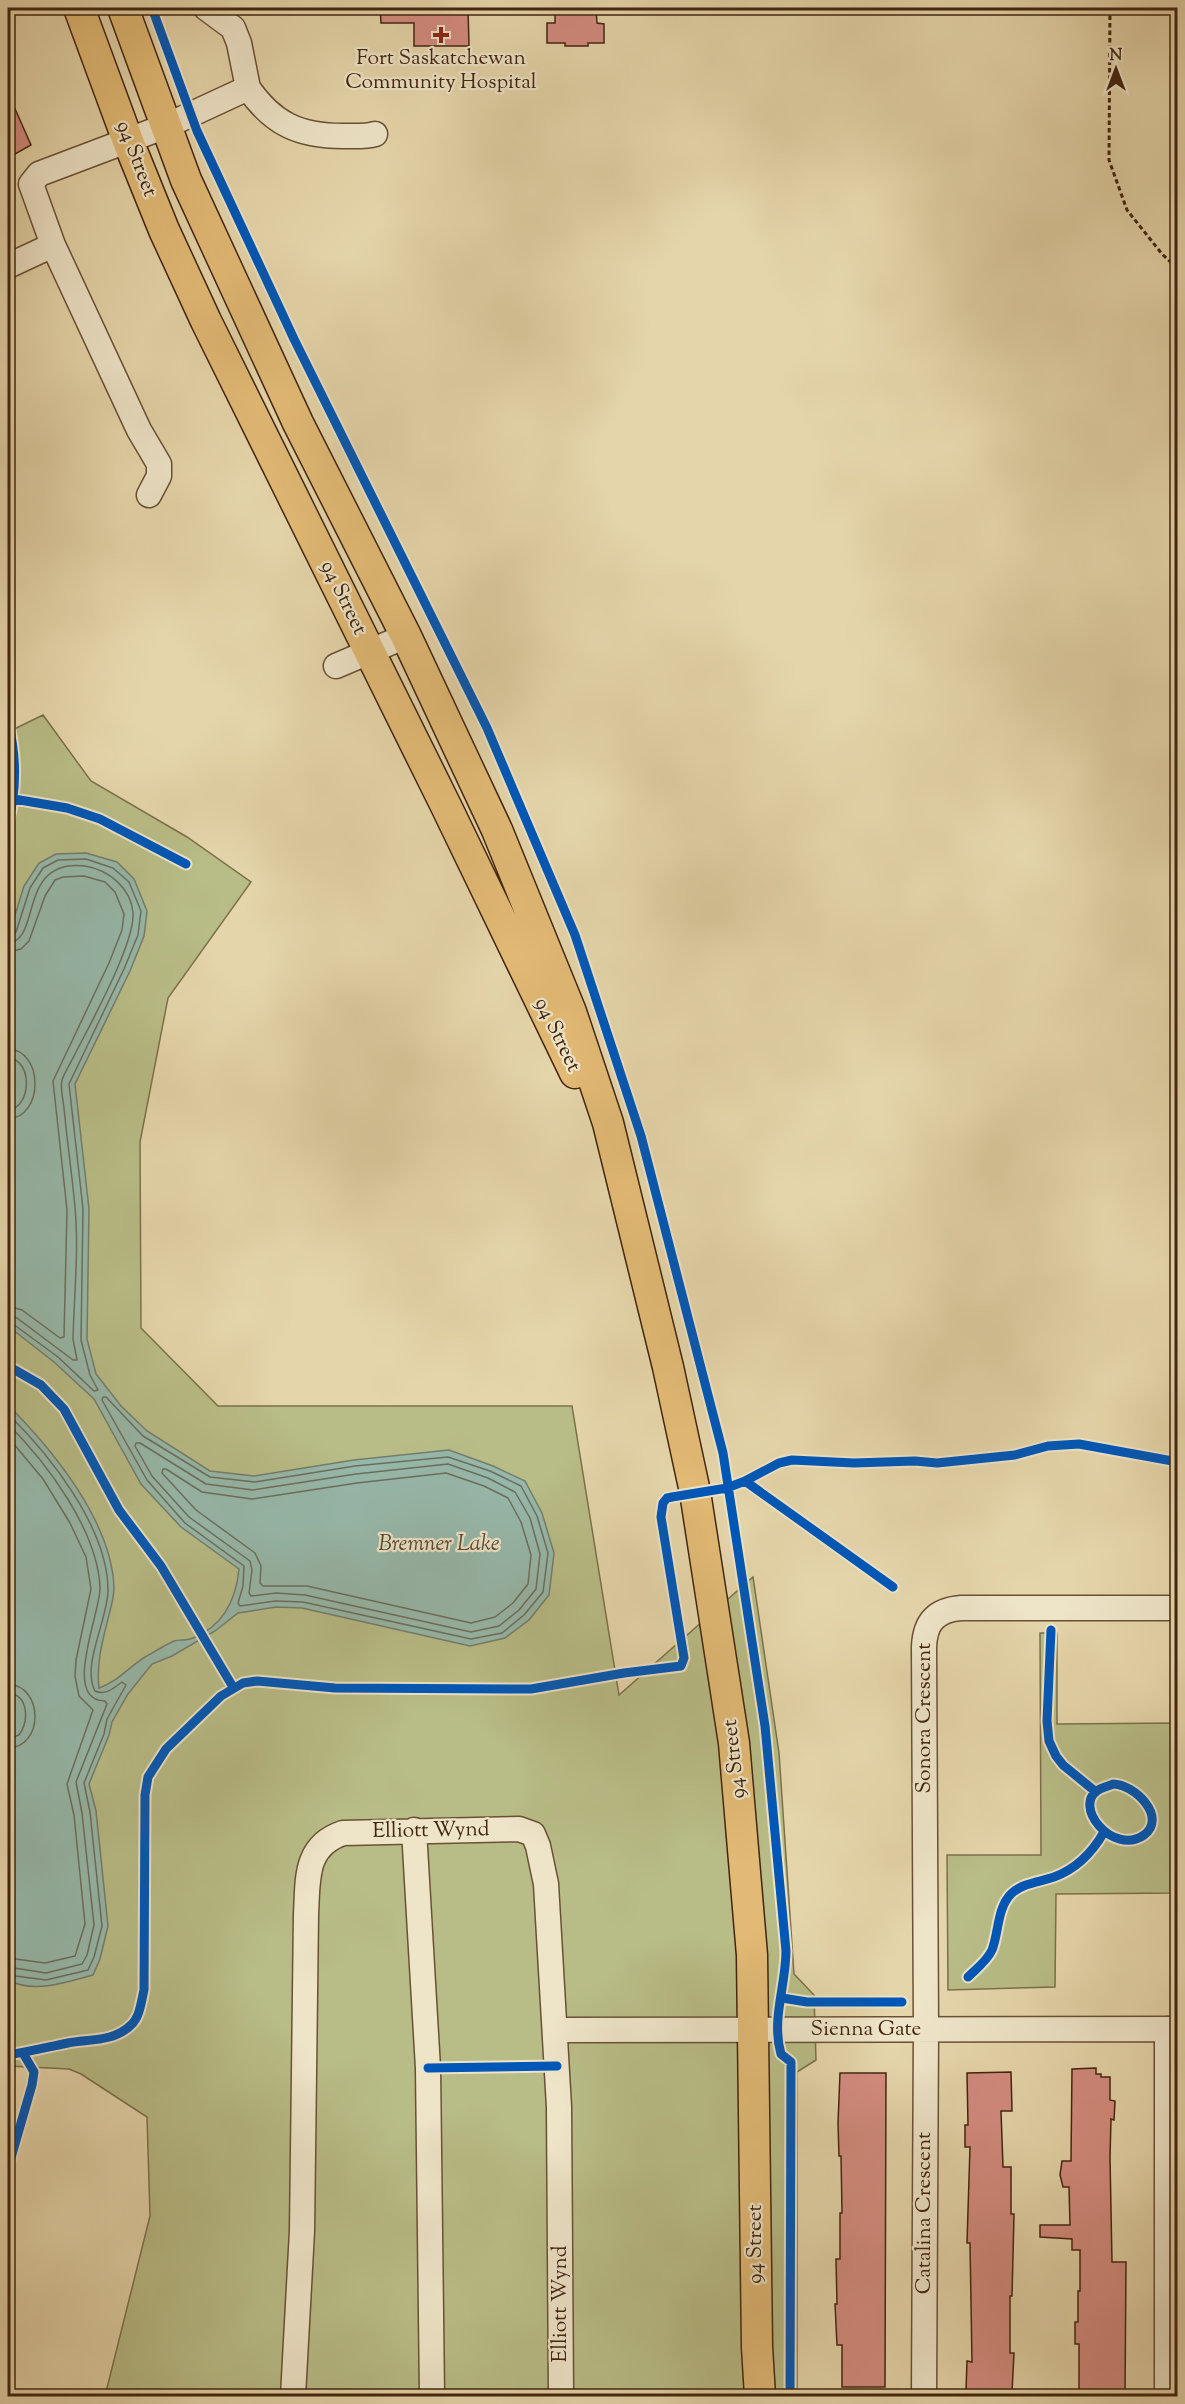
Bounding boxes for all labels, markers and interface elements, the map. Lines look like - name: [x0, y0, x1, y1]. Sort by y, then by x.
- marker: Fort Saskatchewan Community Hospital: [432, 26, 450, 44]
- north arrow: [1086, 39, 1146, 99]
- place label: Fort Saskatchewan Community Hospital: [345, 44, 537, 98]
- text: N: [1110, 45, 1123, 68]
- street label: 94 Street: [108, 117, 164, 201]
- street label: 94 Street: [312, 556, 374, 640]
- street label: 94 Street: [526, 993, 588, 1077]
- water label: Bremner Lake: [378, 1529, 500, 1561]
- street label: Sonora Crescent: [910, 1643, 940, 1793]
- street label: 94 Street: [716, 1718, 754, 1800]
- street label: Elliott Wynd: [372, 1815, 490, 1847]
- street label: Sienna Gate: [811, 2015, 921, 2045]
- street label: Catalina Crescent: [910, 2132, 940, 2294]
- street label: 94 Street: [741, 2204, 771, 2284]
- street label: Elliott Wynd: [546, 2245, 576, 2363]

